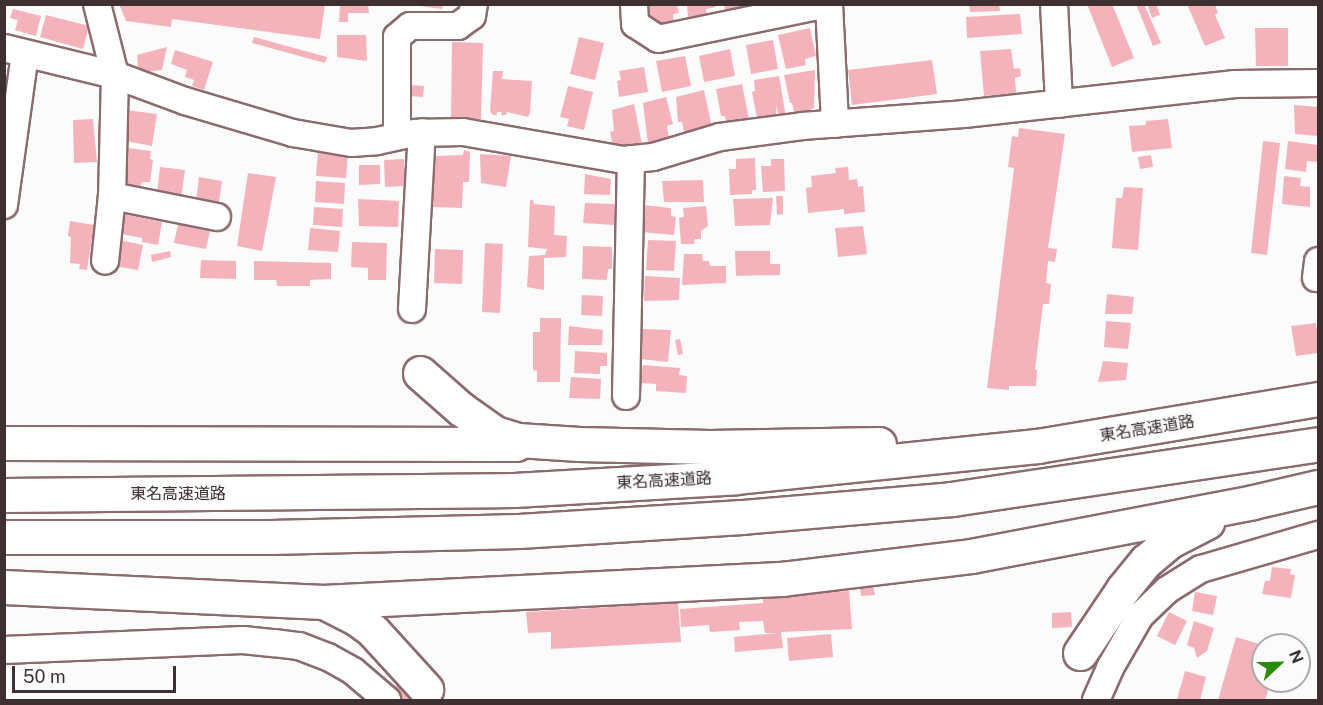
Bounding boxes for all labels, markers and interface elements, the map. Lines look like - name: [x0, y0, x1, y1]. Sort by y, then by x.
- street label: 東名高速道路: [1098, 412, 1196, 446]
- street label: 東名高速道路: [616, 469, 712, 493]
- street label: 東名高速道路: [130, 484, 226, 504]
- north arrow: [1251, 633, 1311, 693]
- text: N: [1285, 647, 1307, 666]
- scale bar: [15, 654, 178, 692]
- text: 50 m: [23, 666, 66, 687]

